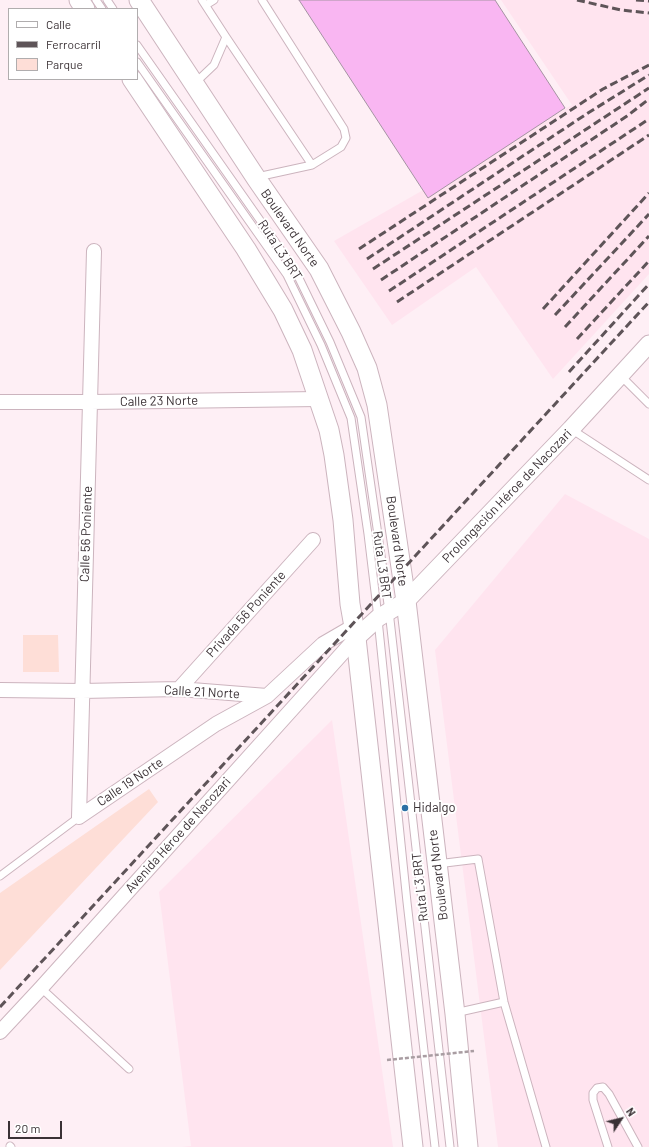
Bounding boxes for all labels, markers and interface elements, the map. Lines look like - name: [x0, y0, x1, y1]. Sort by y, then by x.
- legend: [8, 8, 138, 80]
- text: Calle: [46, 17, 71, 31]
- text: Ferrocarril: [46, 37, 101, 51]
- text: Parque: [46, 57, 83, 71]
- street label: Boulevard Norte: [257, 186, 323, 270]
- street label: Ruta L3 BRT: [255, 217, 305, 283]
- street label: Calle 23 Norte: [120, 393, 198, 409]
- street label: Prolongación Héroe de Nacozari: [439, 426, 575, 566]
- street label: Calle 56 Poniente: [77, 486, 95, 582]
- street label: Boulevard Norte: [383, 495, 411, 587]
- street label: Ruta L3 BRT: [369, 530, 395, 600]
- street label: Privada 56 Poniente: [203, 568, 289, 660]
- street label: Calle 21 Norte: [164, 682, 240, 702]
- street label: Calle 19 Norte: [94, 754, 166, 810]
- street label: Avenida Héroe de Nacozari: [122, 774, 234, 896]
- place label: Hidalgo: [413, 800, 456, 816]
- marker: Hidalgo: [400, 803, 410, 813]
- street label: Boulevard Norte: [425, 829, 451, 921]
- street label: Ruta L3 BRT: [409, 852, 431, 922]
- north arrow: [601, 1099, 641, 1139]
- text: N: [624, 1105, 639, 1119]
- scale bar: [10, 1113, 64, 1139]
- text: 20 m: [15, 1121, 41, 1135]

